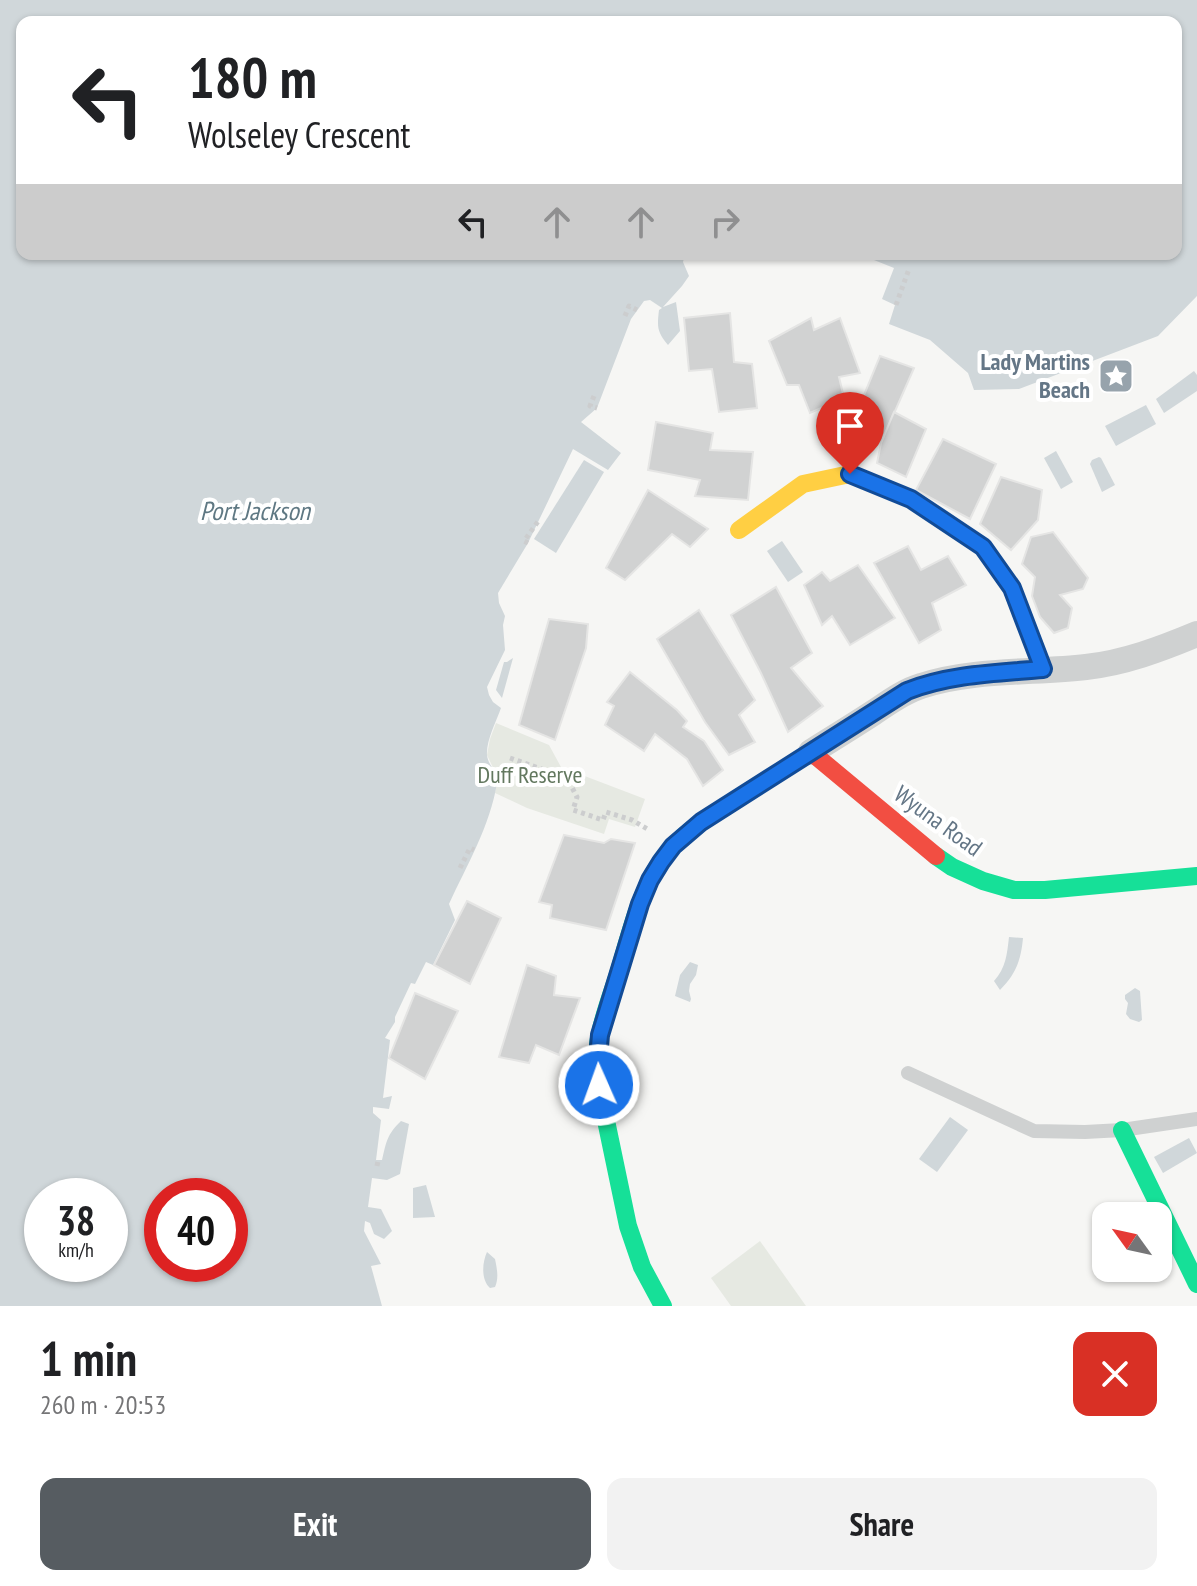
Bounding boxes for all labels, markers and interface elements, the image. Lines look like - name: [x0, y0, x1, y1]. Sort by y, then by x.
- text: 180 m: [188, 41, 317, 113]
- icon: left: [56, 48, 160, 152]
- text: Wolseley Crescent: [188, 111, 410, 158]
- icon: left: [451, 200, 495, 244]
- icon: ahead: [535, 200, 579, 244]
- icon: ahead: [619, 200, 663, 244]
- icon: right: [703, 200, 747, 244]
- place label: Lady Martins Beach: [980, 346, 1090, 405]
- place icon: Lady Martins Beach: [1097, 357, 1135, 395]
- pin: [816, 392, 884, 474]
- icon: arrive: [828, 404, 872, 448]
- water label: Port Jackson: [200, 494, 312, 527]
- park label: Duff Reserve: [478, 759, 582, 790]
- street label: Wyuna Road: [888, 778, 988, 863]
- position arrow: [557, 1043, 641, 1127]
- speed limit sign: 40: [144, 1178, 248, 1282]
- text: 38: [57, 1194, 95, 1246]
- north arrow: [1092, 1202, 1172, 1282]
- map controls: [1092, 1202, 1172, 1282]
- text: km/h: [58, 1237, 94, 1263]
- text: 1 min: [40, 1327, 137, 1389]
- button: close: [1073, 1332, 1157, 1416]
- text: 260 m · 20:53: [40, 1388, 166, 1421]
- button: Exit: [40, 1478, 591, 1570]
- button: Share: [607, 1478, 1157, 1570]

